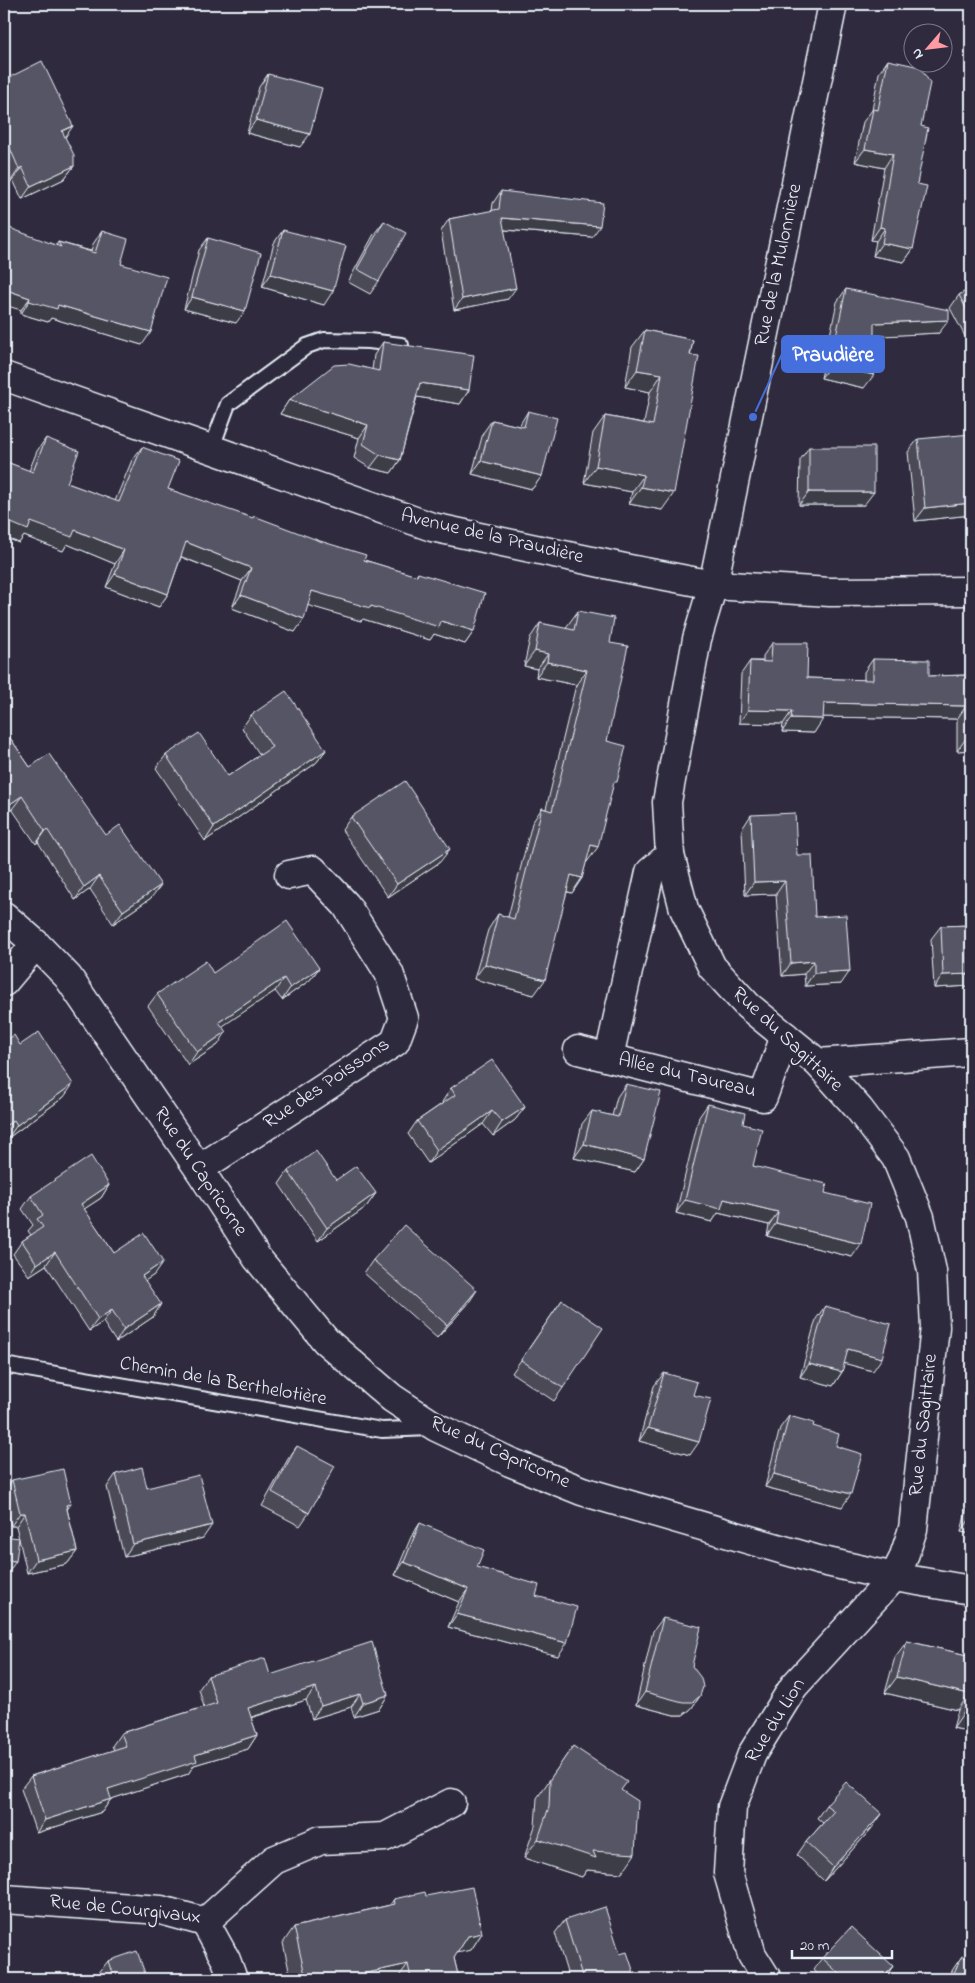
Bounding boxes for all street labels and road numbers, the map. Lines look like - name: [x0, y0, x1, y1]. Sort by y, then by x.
- street label: Rue de la Mulonnière: [748, 181, 810, 349]
- street label: Avenue de la Praudière: [398, 502, 586, 572]
- street label: Rue du Sagittaire: [724, 981, 849, 1100]
- street label: Rue des Poissons: [258, 1031, 396, 1137]
- street label: Allée du Taureau: [615, 1046, 759, 1106]
- street label: Rue du Capricorne: [146, 1101, 254, 1243]
- street label: Chemin de la Berthelotière: [117, 1350, 329, 1415]
- street label: Rue du Sagittaire: [902, 1352, 947, 1498]
- street label: Rue du Capricorne: [425, 1409, 575, 1497]
- street label: Rue du Lion: [738, 1673, 814, 1769]
- street label: Rue de Courgivaux: [48, 1888, 202, 1933]

